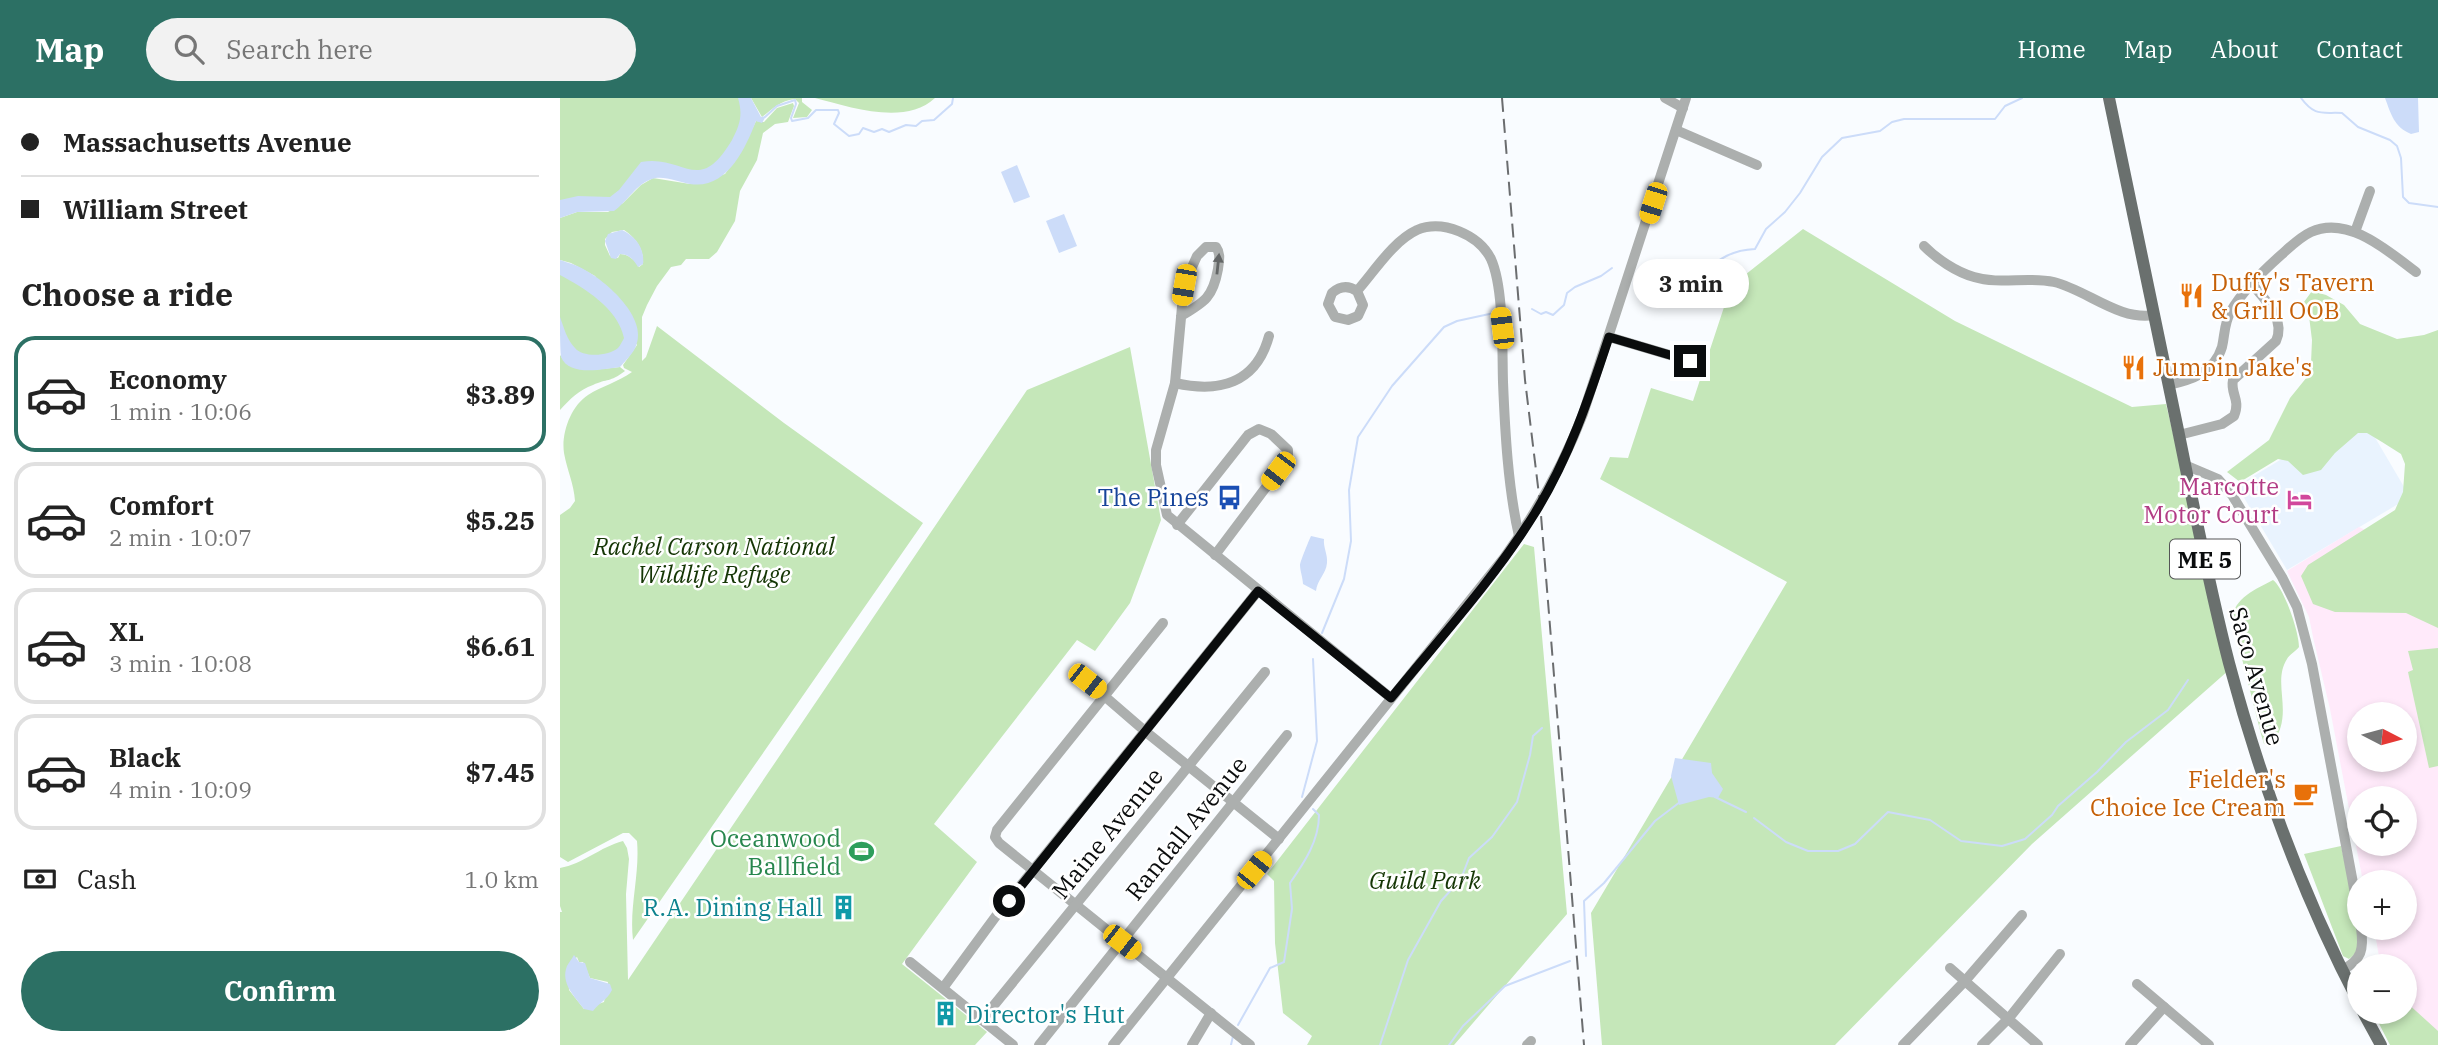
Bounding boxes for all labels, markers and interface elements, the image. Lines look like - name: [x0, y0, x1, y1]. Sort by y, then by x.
- search box: [146, 18, 636, 81]
- text: Map: [35, 28, 104, 71]
- icon: search: [170, 30, 208, 68]
- text: Search here: [226, 32, 373, 66]
- text: Home: [2018, 33, 2086, 65]
- text: Map: [2124, 33, 2172, 65]
- text: About: [2210, 33, 2278, 65]
- text: Contact: [2316, 33, 2403, 65]
- text: Massachusetts Avenue: [63, 125, 352, 159]
- car: [1637, 180, 1670, 226]
- text: William Street: [63, 192, 248, 226]
- one-way arrow: [1213, 253, 1224, 275]
- callout: 3 min: [1632, 260, 1748, 308]
- car: [1171, 262, 1198, 308]
- place label: Duffy's Tavern & Grill OOB: [2211, 266, 2375, 326]
- text: 3 min: [1659, 268, 1723, 298]
- text: Choose a ride: [21, 273, 233, 315]
- restaurant icon: Duffy's Tavern & Grill OOB: [2177, 282, 2205, 310]
- car: [1490, 306, 1515, 350]
- route end: [1674, 345, 1706, 377]
- place label: Jumpin Jake's: [2153, 351, 2312, 383]
- restaurant icon: Jumpin Jake's: [2119, 353, 2147, 381]
- text: Economy: [109, 362, 227, 396]
- icon: car: [25, 363, 88, 426]
- text: $3.89: [465, 377, 535, 411]
- text: 1 min · 10:06: [109, 396, 252, 426]
- car: [1257, 448, 1300, 494]
- place label: Marcotte Motor Court: [2143, 470, 2279, 530]
- place label: The Pines: [1097, 481, 1209, 513]
- bus stop icon: The Pines: [1215, 483, 1243, 511]
- hotel icon: Marcotte Motor Court: [2285, 486, 2313, 514]
- text: Comfort: [109, 488, 214, 522]
- icon: car: [25, 489, 88, 552]
- text: $5.25: [465, 503, 535, 537]
- text: 2 min · 10:07: [109, 522, 252, 552]
- park label: Rachel Carson National Wildlife Refuge: [592, 530, 836, 590]
- road number: ME 5: [2170, 540, 2240, 579]
- street label: Saco Avenue: [2222, 603, 2292, 749]
- text: XL: [109, 614, 144, 648]
- icon: car: [25, 615, 88, 678]
- text: $6.61: [465, 629, 535, 663]
- text: 3 min · 10:08: [109, 648, 252, 678]
- car: [1064, 660, 1111, 702]
- north arrow: [2347, 702, 2417, 772]
- map controls: [2347, 702, 2417, 1024]
- text: Black: [109, 740, 181, 774]
- icon: car: [25, 741, 88, 804]
- street label: Randall Avenue: [1118, 749, 1254, 907]
- text: $7.45: [465, 755, 535, 789]
- street label: Maine Avenue: [1044, 761, 1170, 905]
- place label: Fielder's Choice Ice Cream: [2090, 763, 2286, 823]
- text: 4 min · 10:09: [109, 774, 252, 804]
- cafe icon: Fielder's Choice Ice Cream: [2292, 779, 2320, 807]
- button: locate: [2347, 786, 2417, 856]
- place label: Oceanwood Ballfield: [710, 822, 841, 882]
- sports icon: Oceanwood Ballfield: [847, 838, 875, 866]
- car: [1233, 847, 1276, 893]
- icon: cash: [21, 860, 59, 898]
- text: Cash: [77, 862, 137, 896]
- text: 1.0 km: [465, 864, 539, 894]
- park label: Guild Park: [1369, 864, 1481, 896]
- button: +: [2347, 870, 2417, 940]
- route start: [993, 885, 1025, 917]
- place label: R.A. Dining Hall: [643, 891, 823, 923]
- building icon: R.A. Dining Hall: [829, 893, 857, 921]
- car: [1099, 921, 1146, 963]
- button: Confirm: [21, 951, 539, 1031]
- button: −: [2347, 954, 2417, 1024]
- place label: Director's Hut: [966, 998, 1125, 1030]
- building icon: Director's Hut: [932, 1000, 960, 1028]

